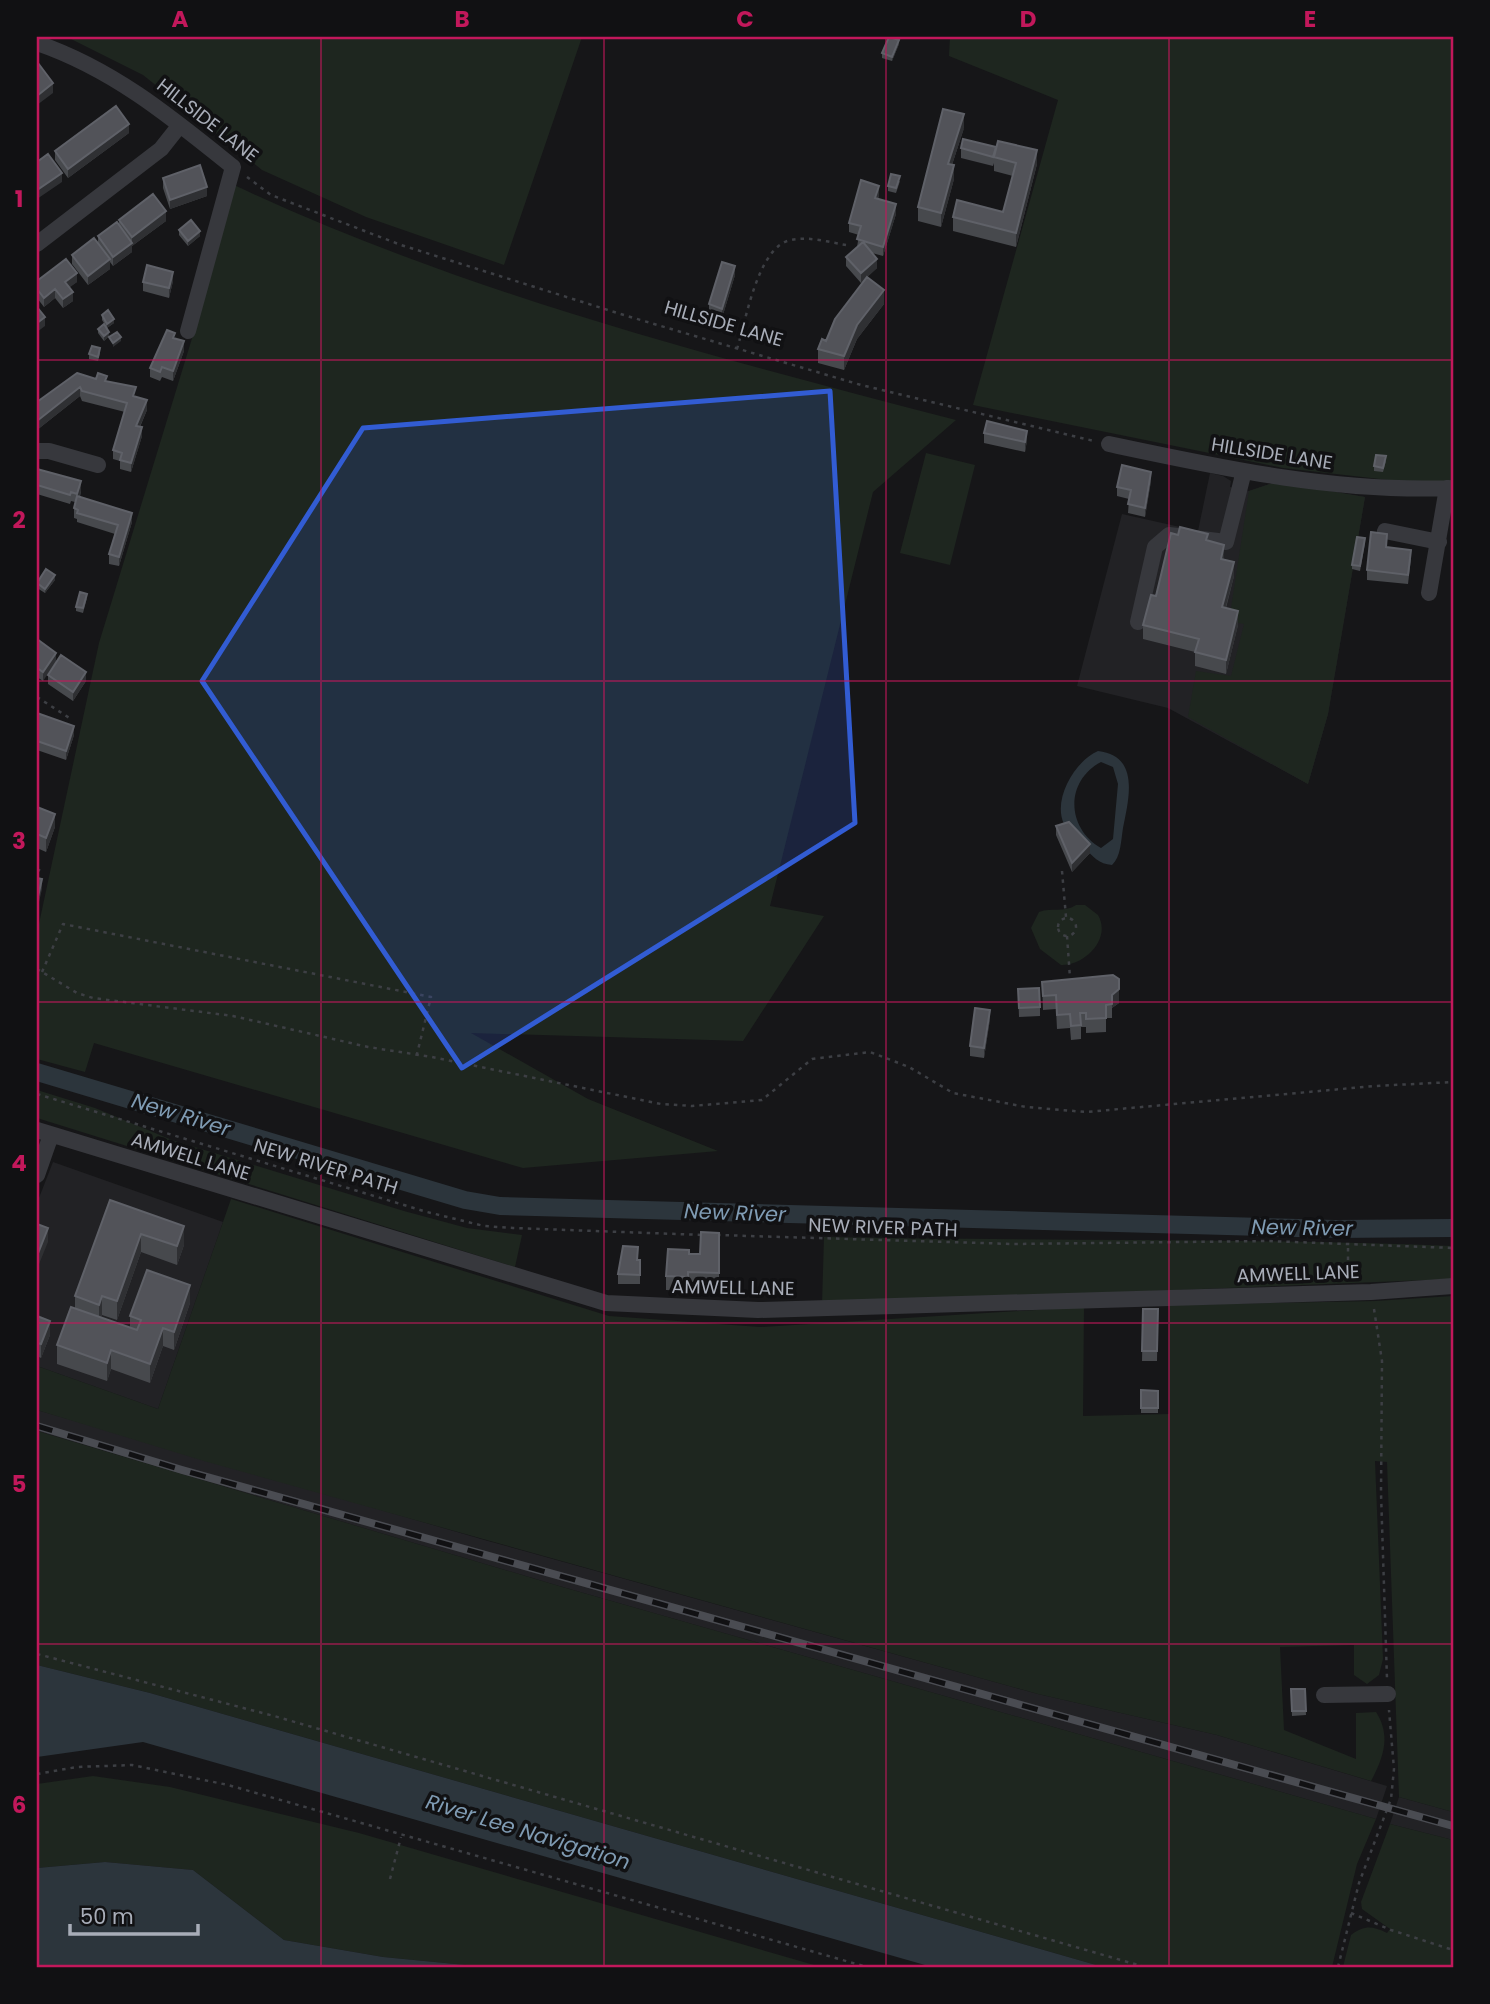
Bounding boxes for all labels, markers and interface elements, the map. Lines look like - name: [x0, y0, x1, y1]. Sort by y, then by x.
- text: A: [172, 3, 189, 35]
- text: B: [454, 3, 470, 35]
- text: C: [736, 3, 754, 35]
- text: D: [1020, 3, 1036, 35]
- text: E: [1304, 3, 1316, 35]
- street label: HILLSIDE LANE: [151, 72, 264, 169]
- text: 1: [15, 183, 23, 215]
- street label: HILLSIDE LANE: [661, 294, 786, 353]
- street label: HILLSIDE LANE: [1209, 431, 1334, 476]
- text: 2: [12, 504, 26, 536]
- text: 3: [12, 825, 26, 857]
- water label: New River: [128, 1086, 235, 1144]
- street label: AMWELL LANE: [128, 1126, 254, 1187]
- street label: NEW RIVER PATH: [250, 1132, 401, 1201]
- text: 4: [11, 1147, 27, 1179]
- water label: New River: [684, 1196, 788, 1229]
- street label: NEW RIVER PATH: [808, 1211, 958, 1244]
- water label: New River: [1251, 1212, 1354, 1243]
- street label: AMWELL LANE: [1236, 1258, 1360, 1289]
- street label: AMWELL LANE: [671, 1273, 795, 1302]
- text: 5: [12, 1468, 26, 1500]
- water label: River Lee Navigation: [422, 1787, 634, 1876]
- text: 6: [12, 1789, 26, 1821]
- scale bar: [70, 1892, 198, 1936]
- text: 50 m: [80, 1902, 134, 1931]

